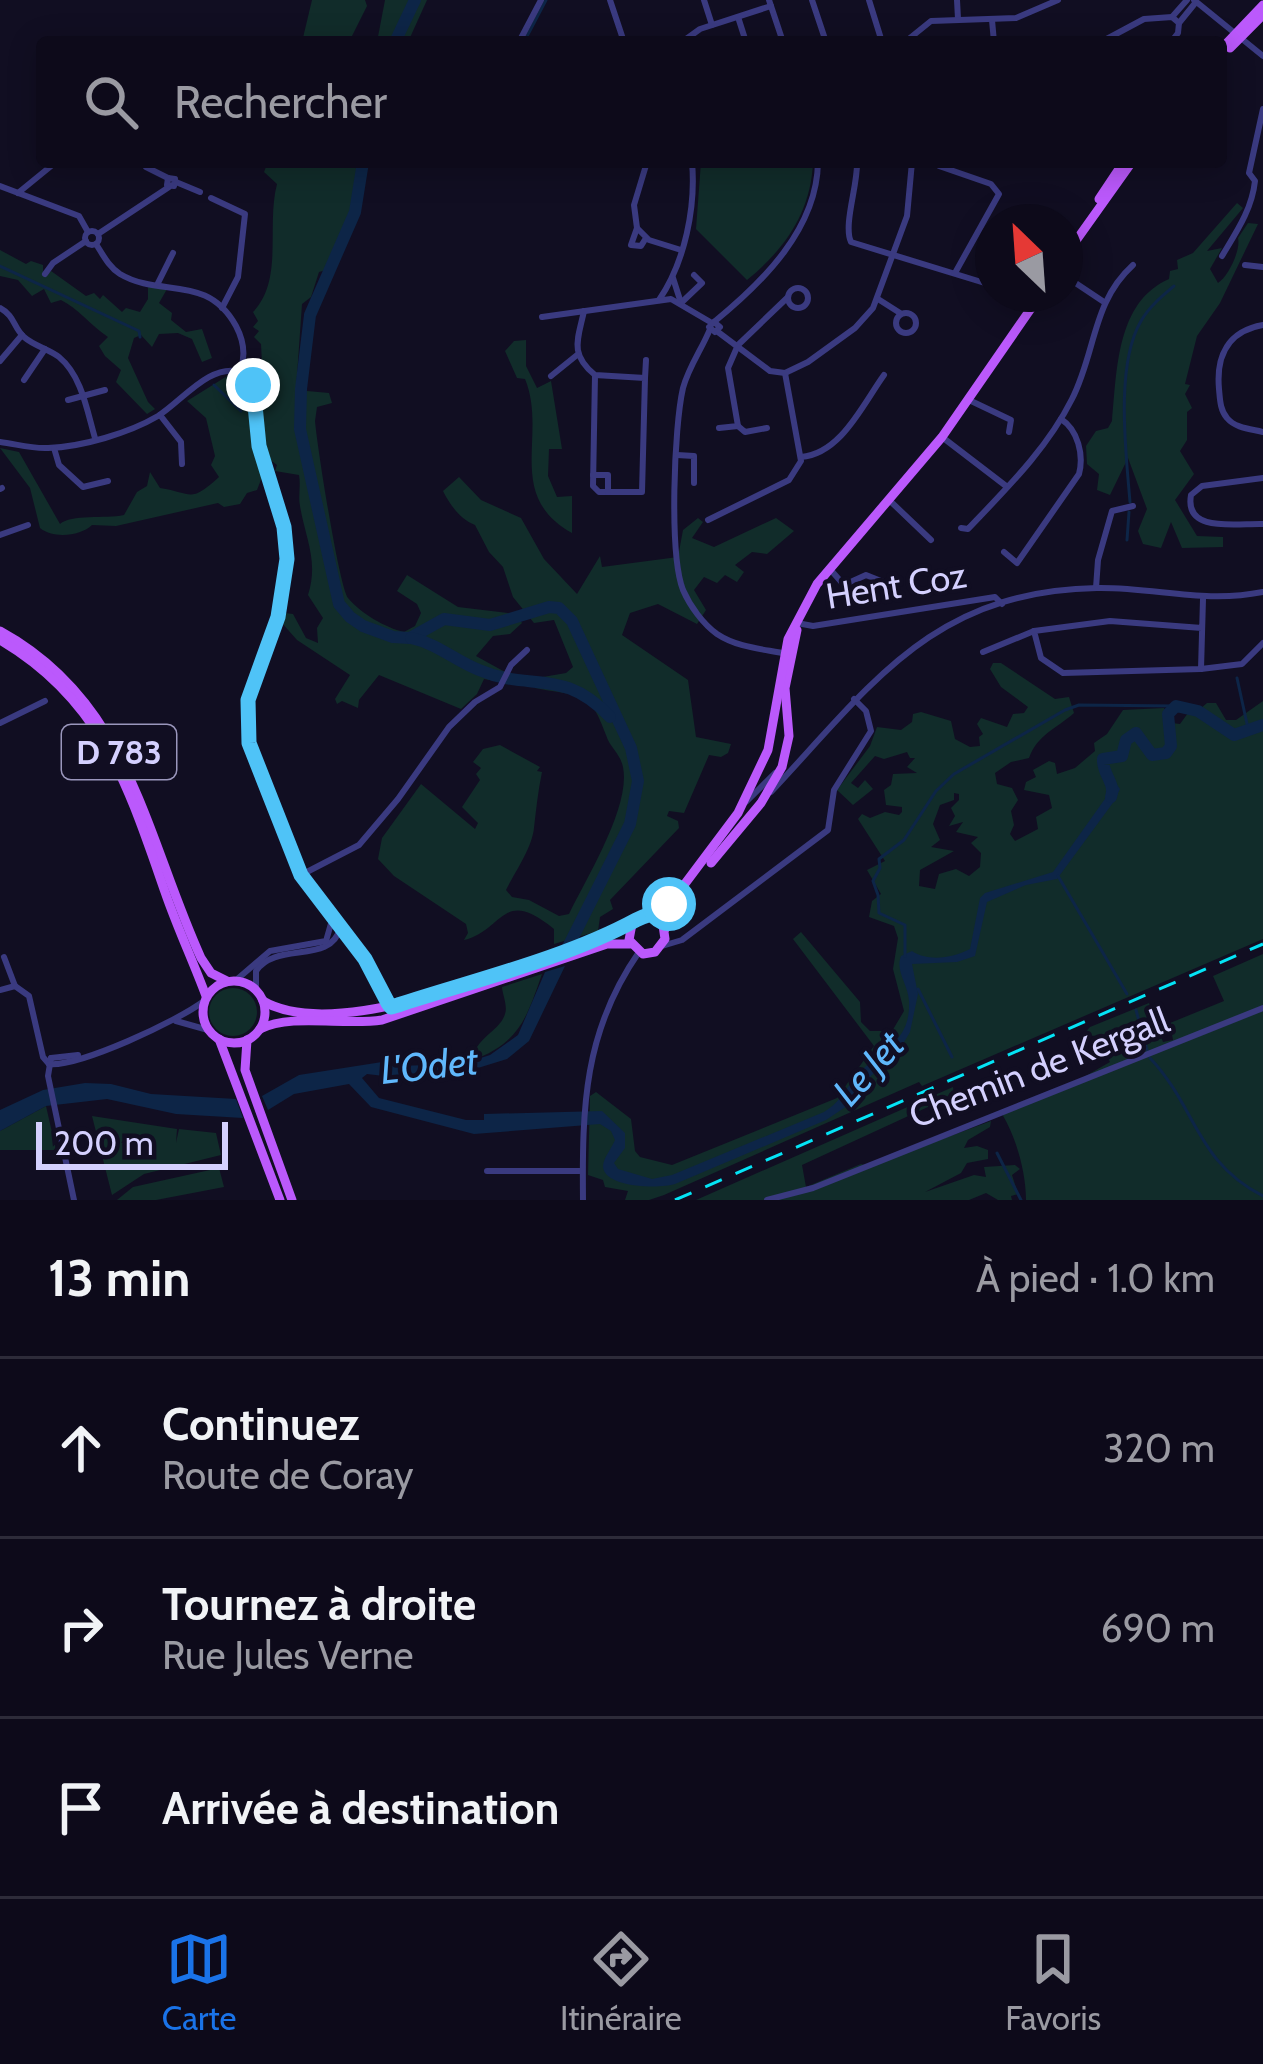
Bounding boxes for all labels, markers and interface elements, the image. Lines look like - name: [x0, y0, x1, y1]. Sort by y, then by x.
- search box: [36, 36, 1227, 168]
- icon: search: [78, 69, 144, 135]
- text: Rechercher: [174, 75, 387, 129]
- north arrow: [975, 204, 1083, 312]
- route end: [226, 358, 280, 412]
- street label: Hent Coz: [823, 552, 969, 618]
- road number: D 783: [62, 725, 176, 779]
- route start: [642, 877, 696, 931]
- street label: Chemin de Kergall: [903, 997, 1176, 1137]
- water label: Le Jet: [822, 1020, 914, 1115]
- water label: L'Odet: [378, 1036, 481, 1094]
- scale bar: [36, 1116, 228, 1169]
- text: 200 m: [54, 1123, 154, 1163]
- text: 13 min: [48, 1247, 191, 1309]
- text: À pied · 1.0 km: [976, 1254, 1215, 1302]
- text: Continuez: [162, 1397, 359, 1451]
- icon: ahead: [48, 1415, 114, 1481]
- text: 320 m: [1103, 1424, 1215, 1472]
- text: Route de Coray: [162, 1451, 413, 1499]
- text: Tournez à droite: [162, 1577, 476, 1631]
- icon: right: [48, 1595, 114, 1661]
- text: 690 m: [1100, 1604, 1215, 1652]
- text: Rue Jules Verne: [162, 1631, 414, 1679]
- icon: arrive: [48, 1775, 114, 1841]
- text: Arrivée à destination: [162, 1781, 559, 1835]
- tab: Carte: [162, 1926, 236, 2038]
- tab: Itinéraire: [560, 1926, 682, 2038]
- tab: Favoris: [1005, 1926, 1101, 2038]

